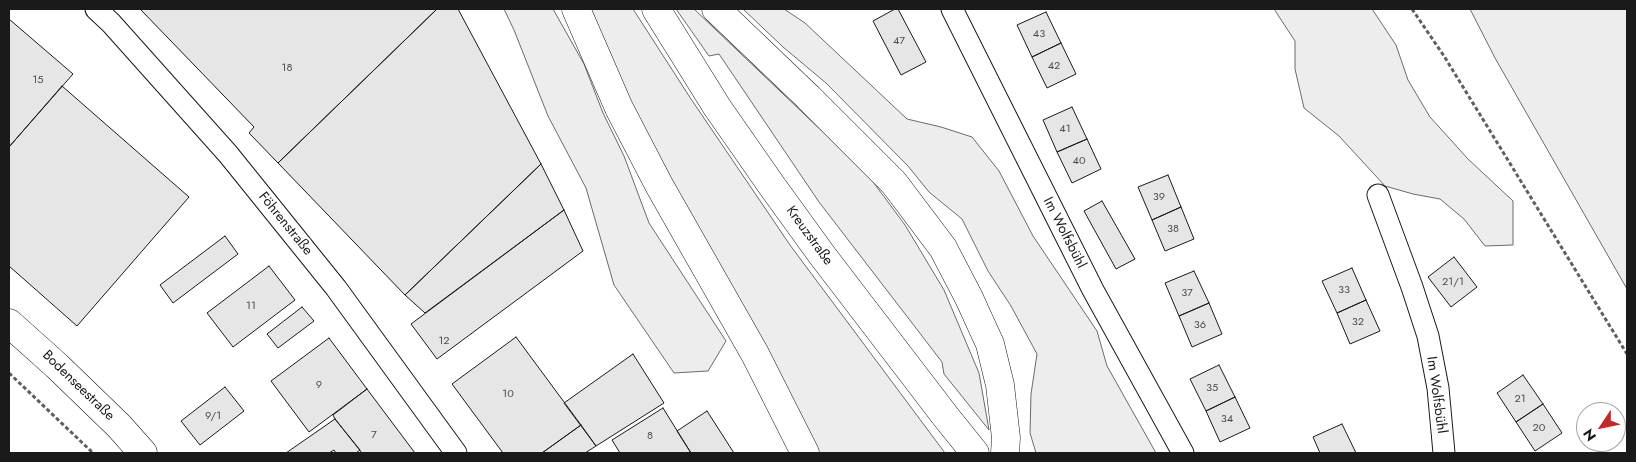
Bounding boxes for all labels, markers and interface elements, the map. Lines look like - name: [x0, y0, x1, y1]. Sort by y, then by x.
- house number: 43: [1033, 27, 1045, 41]
- house number: 47: [893, 34, 905, 48]
- house number: 42: [1048, 59, 1060, 73]
- house number: 18: [282, 61, 292, 75]
- house number: 15: [32, 73, 44, 87]
- house number: 41: [1059, 122, 1071, 136]
- house number: 40: [1072, 154, 1086, 168]
- street label: Föhrenstraße: [254, 189, 316, 259]
- house number: 39: [1153, 190, 1165, 204]
- street label: Im Wolfsbühl: [1039, 195, 1089, 271]
- street label: Kreuzstraße: [782, 203, 836, 269]
- house number: 38: [1167, 222, 1179, 236]
- house number: 21/1: [1442, 275, 1464, 289]
- house number: 33: [1338, 283, 1350, 297]
- house number: 37: [1181, 286, 1193, 300]
- house number: 11: [246, 299, 256, 313]
- house number: 32: [1352, 315, 1364, 329]
- house number: 36: [1194, 318, 1206, 332]
- house number: 12: [438, 334, 450, 348]
- street label: Bodenseestraße: [38, 347, 118, 425]
- street label: Im Wolfsbühl: [1422, 355, 1450, 435]
- house number: 9: [316, 378, 322, 392]
- house number: 35: [1206, 381, 1218, 395]
- house number: 10: [502, 387, 514, 401]
- house number: 21: [1514, 392, 1526, 406]
- north arrow: [1576, 402, 1626, 452]
- house number: 9/1: [205, 409, 221, 423]
- house number: 34: [1221, 412, 1233, 426]
- house number: 20: [1533, 421, 1545, 435]
- text: N: [1578, 425, 1601, 445]
- house number: 7: [371, 428, 377, 442]
- house number: 8: [647, 429, 653, 443]

